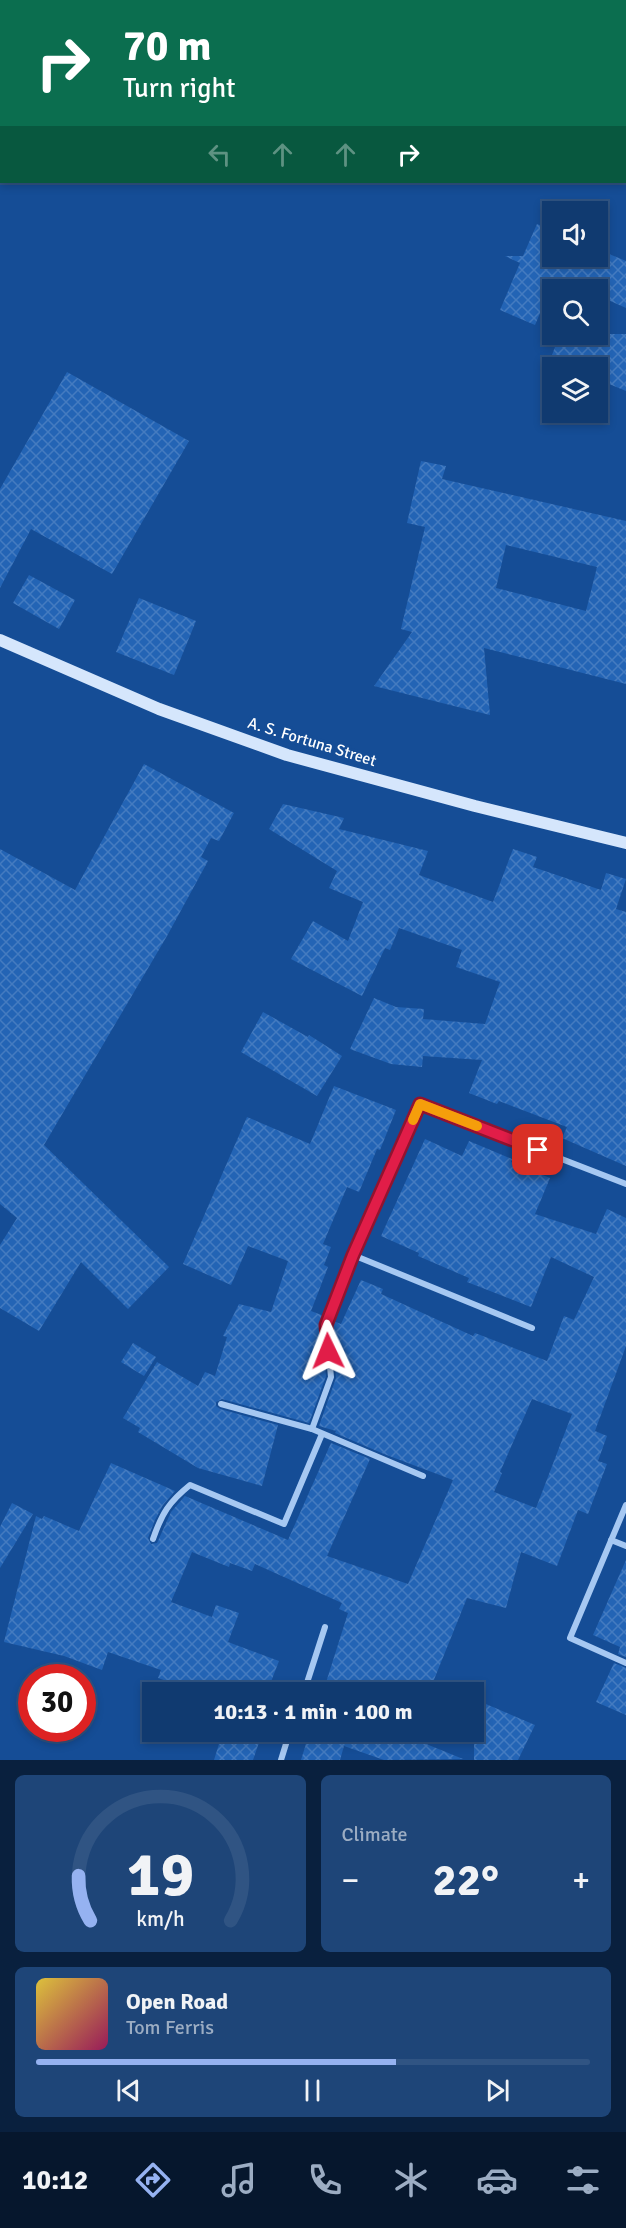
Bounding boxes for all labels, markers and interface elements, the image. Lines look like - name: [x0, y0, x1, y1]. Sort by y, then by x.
- text: 70 m: [123, 21, 212, 72]
- icon: right: [24, 24, 102, 102]
- text: Turn right: [123, 72, 236, 105]
- icon: left: [203, 138, 236, 171]
- icon: ahead: [266, 138, 299, 171]
- icon: ahead: [329, 138, 362, 171]
- icon: right: [392, 138, 425, 171]
- map controls: [542, 201, 608, 423]
- button: sound: [542, 201, 608, 267]
- button: search: [542, 279, 608, 345]
- button: layers: [542, 357, 608, 423]
- street label: A. S. Fortuna Street: [245, 713, 379, 771]
- pin: [512, 1124, 563, 1175]
- icon: arrive: [521, 1133, 554, 1166]
- position arrow: [296, 1319, 360, 1383]
- speed limit sign: 30: [18, 1664, 96, 1742]
- text: 10:13 · 1 min · 100 m: [213, 1698, 413, 1725]
- text: Climate: [342, 1822, 407, 1847]
- text: 19: [127, 1836, 194, 1913]
- text: 22°: [432, 1853, 499, 1908]
- text: −: [342, 1860, 359, 1901]
- text: +: [572, 1860, 590, 1901]
- text: km/h: [136, 1906, 185, 1932]
- text: Open Road: [126, 1988, 228, 2015]
- text: Tom Ferris: [126, 2015, 214, 2040]
- icon: previous: [112, 2074, 145, 2107]
- icon: pause: [296, 2074, 329, 2107]
- icon: next: [481, 2074, 514, 2107]
- icon: directions: [132, 2159, 174, 2201]
- icon: music: [218, 2159, 260, 2201]
- icon: phone: [304, 2159, 346, 2201]
- icon: climate: [390, 2159, 432, 2201]
- icon: car: [476, 2159, 518, 2201]
- icon: filters: [562, 2159, 604, 2201]
- text: 10:12: [22, 2164, 88, 2197]

